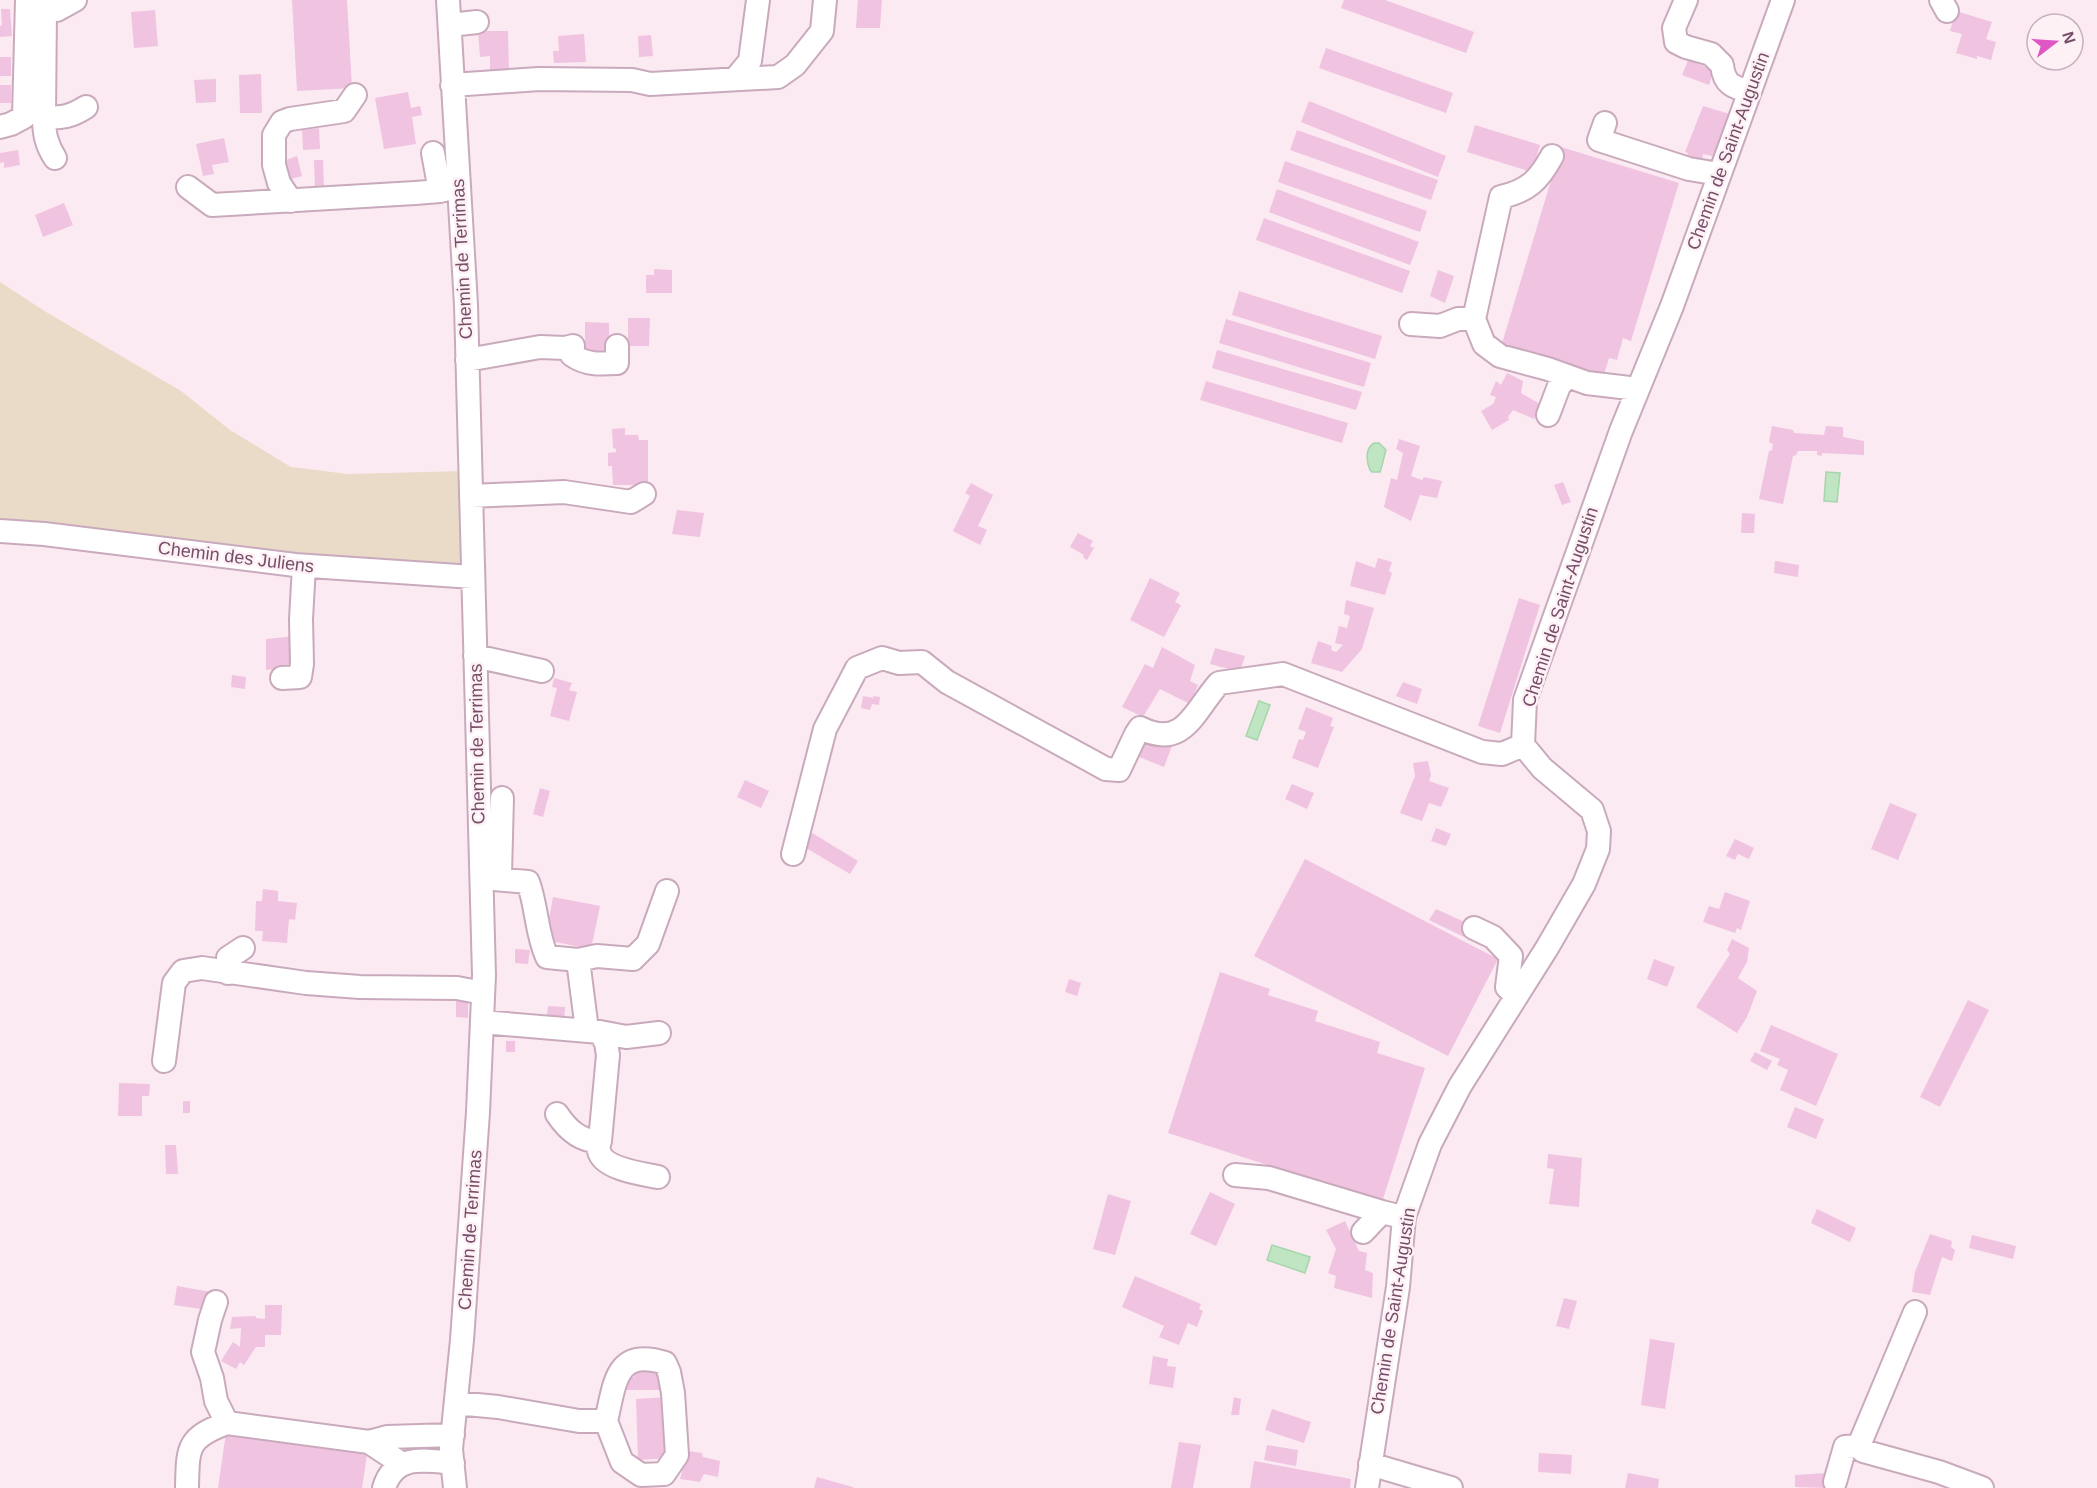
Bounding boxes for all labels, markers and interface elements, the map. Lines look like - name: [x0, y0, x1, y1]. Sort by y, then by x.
- north arrow: [2025, 12, 2085, 72]
- text: N: [2059, 30, 2079, 46]
- street label: Chemin de Saint-Augustin: [1683, 49, 1773, 253]
- street label: Chemin de Terrimas: [448, 178, 476, 340]
- street label: Chemin de Saint-Augustin: [1518, 504, 1602, 710]
- street label: Chemin des Juliens: [157, 538, 315, 576]
- street label: Chemin de Terrimas: [466, 663, 488, 825]
- street label: Chemin de Terrimas: [454, 1149, 486, 1311]
- street label: Chemin de Saint-Augustin: [1367, 1206, 1419, 1416]

